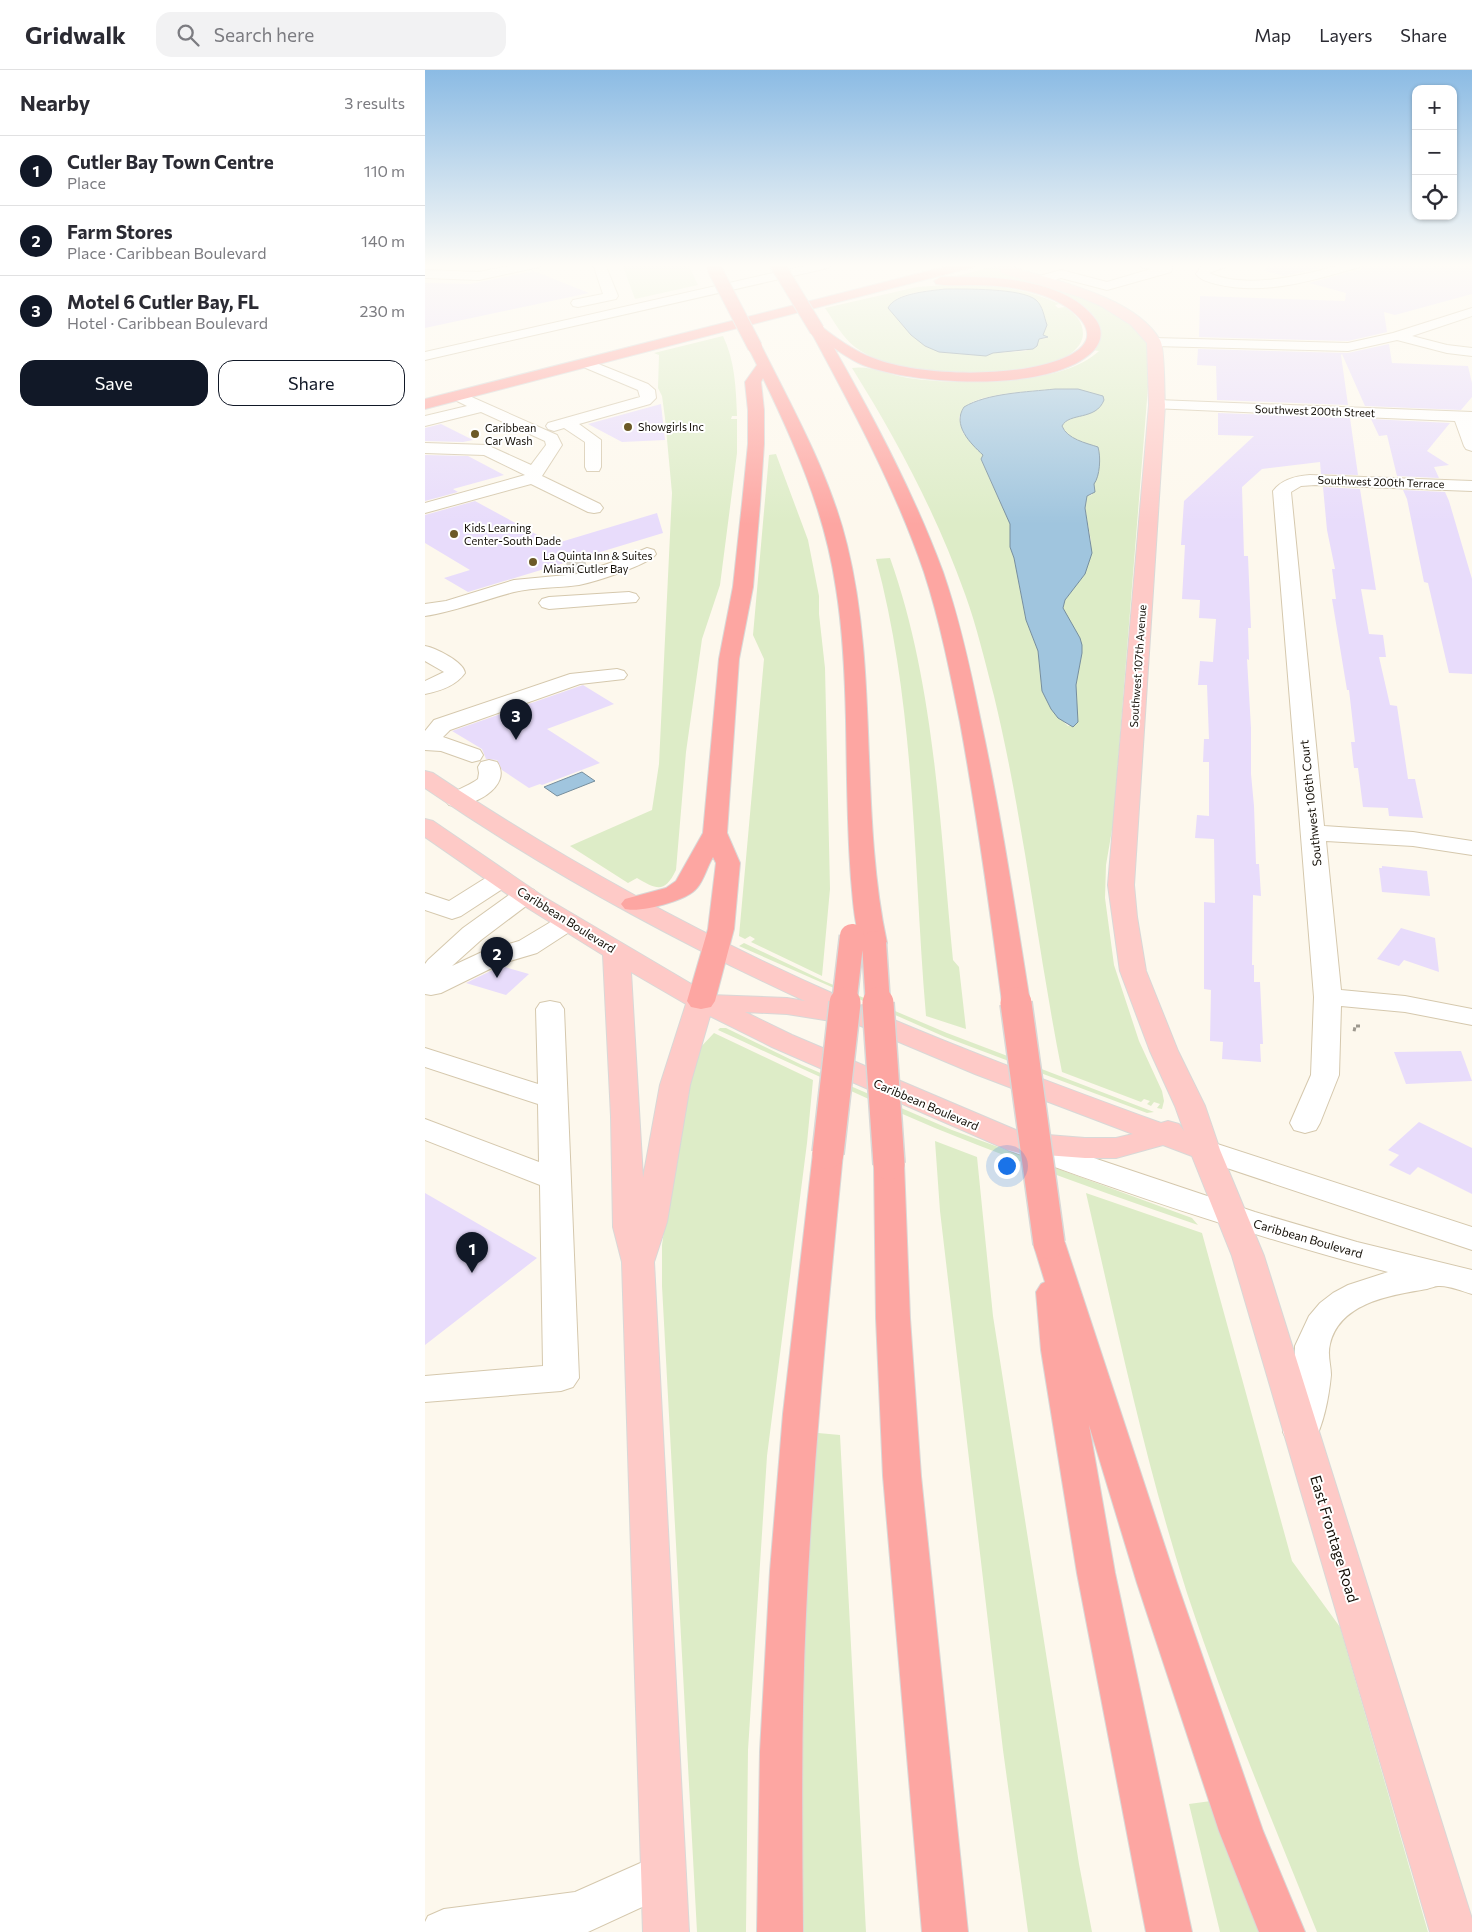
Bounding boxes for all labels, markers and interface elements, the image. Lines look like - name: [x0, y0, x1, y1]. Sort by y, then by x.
- search box: [156, 12, 506, 57]
- text: Gridwalk: [25, 20, 126, 49]
- icon: search: [174, 21, 202, 49]
- text: Search here: [214, 23, 314, 46]
- text: Map: [1254, 24, 1291, 46]
- text: Layers: [1319, 24, 1372, 46]
- text: Share: [1400, 24, 1447, 46]
- map controls: [1412, 85, 1457, 220]
- button: +: [1412, 85, 1457, 130]
- text: Nearby: [20, 90, 90, 115]
- text: 3 results: [344, 93, 405, 112]
- button: −: [1412, 130, 1457, 175]
- text: Cutler Bay Town Centre: [67, 150, 274, 173]
- text: 1: [32, 161, 40, 180]
- text: 110 m: [364, 161, 405, 180]
- text: Place: [67, 173, 106, 192]
- button: locate: [1412, 175, 1457, 220]
- text: Farm Stores: [67, 220, 173, 243]
- text: 2: [31, 231, 41, 250]
- text: 140 m: [361, 231, 405, 250]
- text: Place · Caribbean Boulevard: [67, 243, 266, 262]
- text: Motel 6 Cutler Bay, FL: [67, 290, 259, 313]
- text: 3: [31, 301, 41, 320]
- text: 230 m: [360, 301, 405, 320]
- text: Hotel · Caribbean Boulevard: [67, 313, 268, 332]
- button: Save: [20, 360, 208, 406]
- button: Share: [218, 360, 405, 406]
- street label: Southwest 200th Street: [1255, 402, 1376, 419]
- place label: Showgirls Inc: [638, 420, 704, 433]
- place label: Caribbean Car Wash: [485, 421, 536, 447]
- marker: Showgirls Inc: [622, 421, 634, 433]
- marker: Caribbean Car Wash: [469, 428, 481, 440]
- street label: Southwest 200th Terrace: [1317, 473, 1445, 490]
- place label: Kids Learning Center-South Dade: [464, 521, 561, 547]
- marker: Kids Learning Center-South Dade: [448, 528, 460, 540]
- place label: La Quinta Inn & Suites Miami Cutler Bay: [543, 549, 652, 575]
- marker: La Quinta Inn & Suites Miami Cutler Bay: [527, 556, 539, 568]
- street label: Southwest 107th Avenue: [1127, 604, 1148, 728]
- pin: 3: [500, 699, 532, 740]
- street label: Southwest 106th Court: [1296, 739, 1324, 867]
- street label: Caribbean Boulevard: [515, 883, 618, 955]
- pin: 2: [481, 937, 513, 978]
- street label: Caribbean Boulevard: [872, 1076, 981, 1133]
- your location: [994, 1153, 1020, 1179]
- street label: Caribbean Boulevard: [1252, 1216, 1365, 1260]
- pin: 1: [456, 1232, 488, 1273]
- street label: East Frontage Road: [1307, 1473, 1363, 1604]

